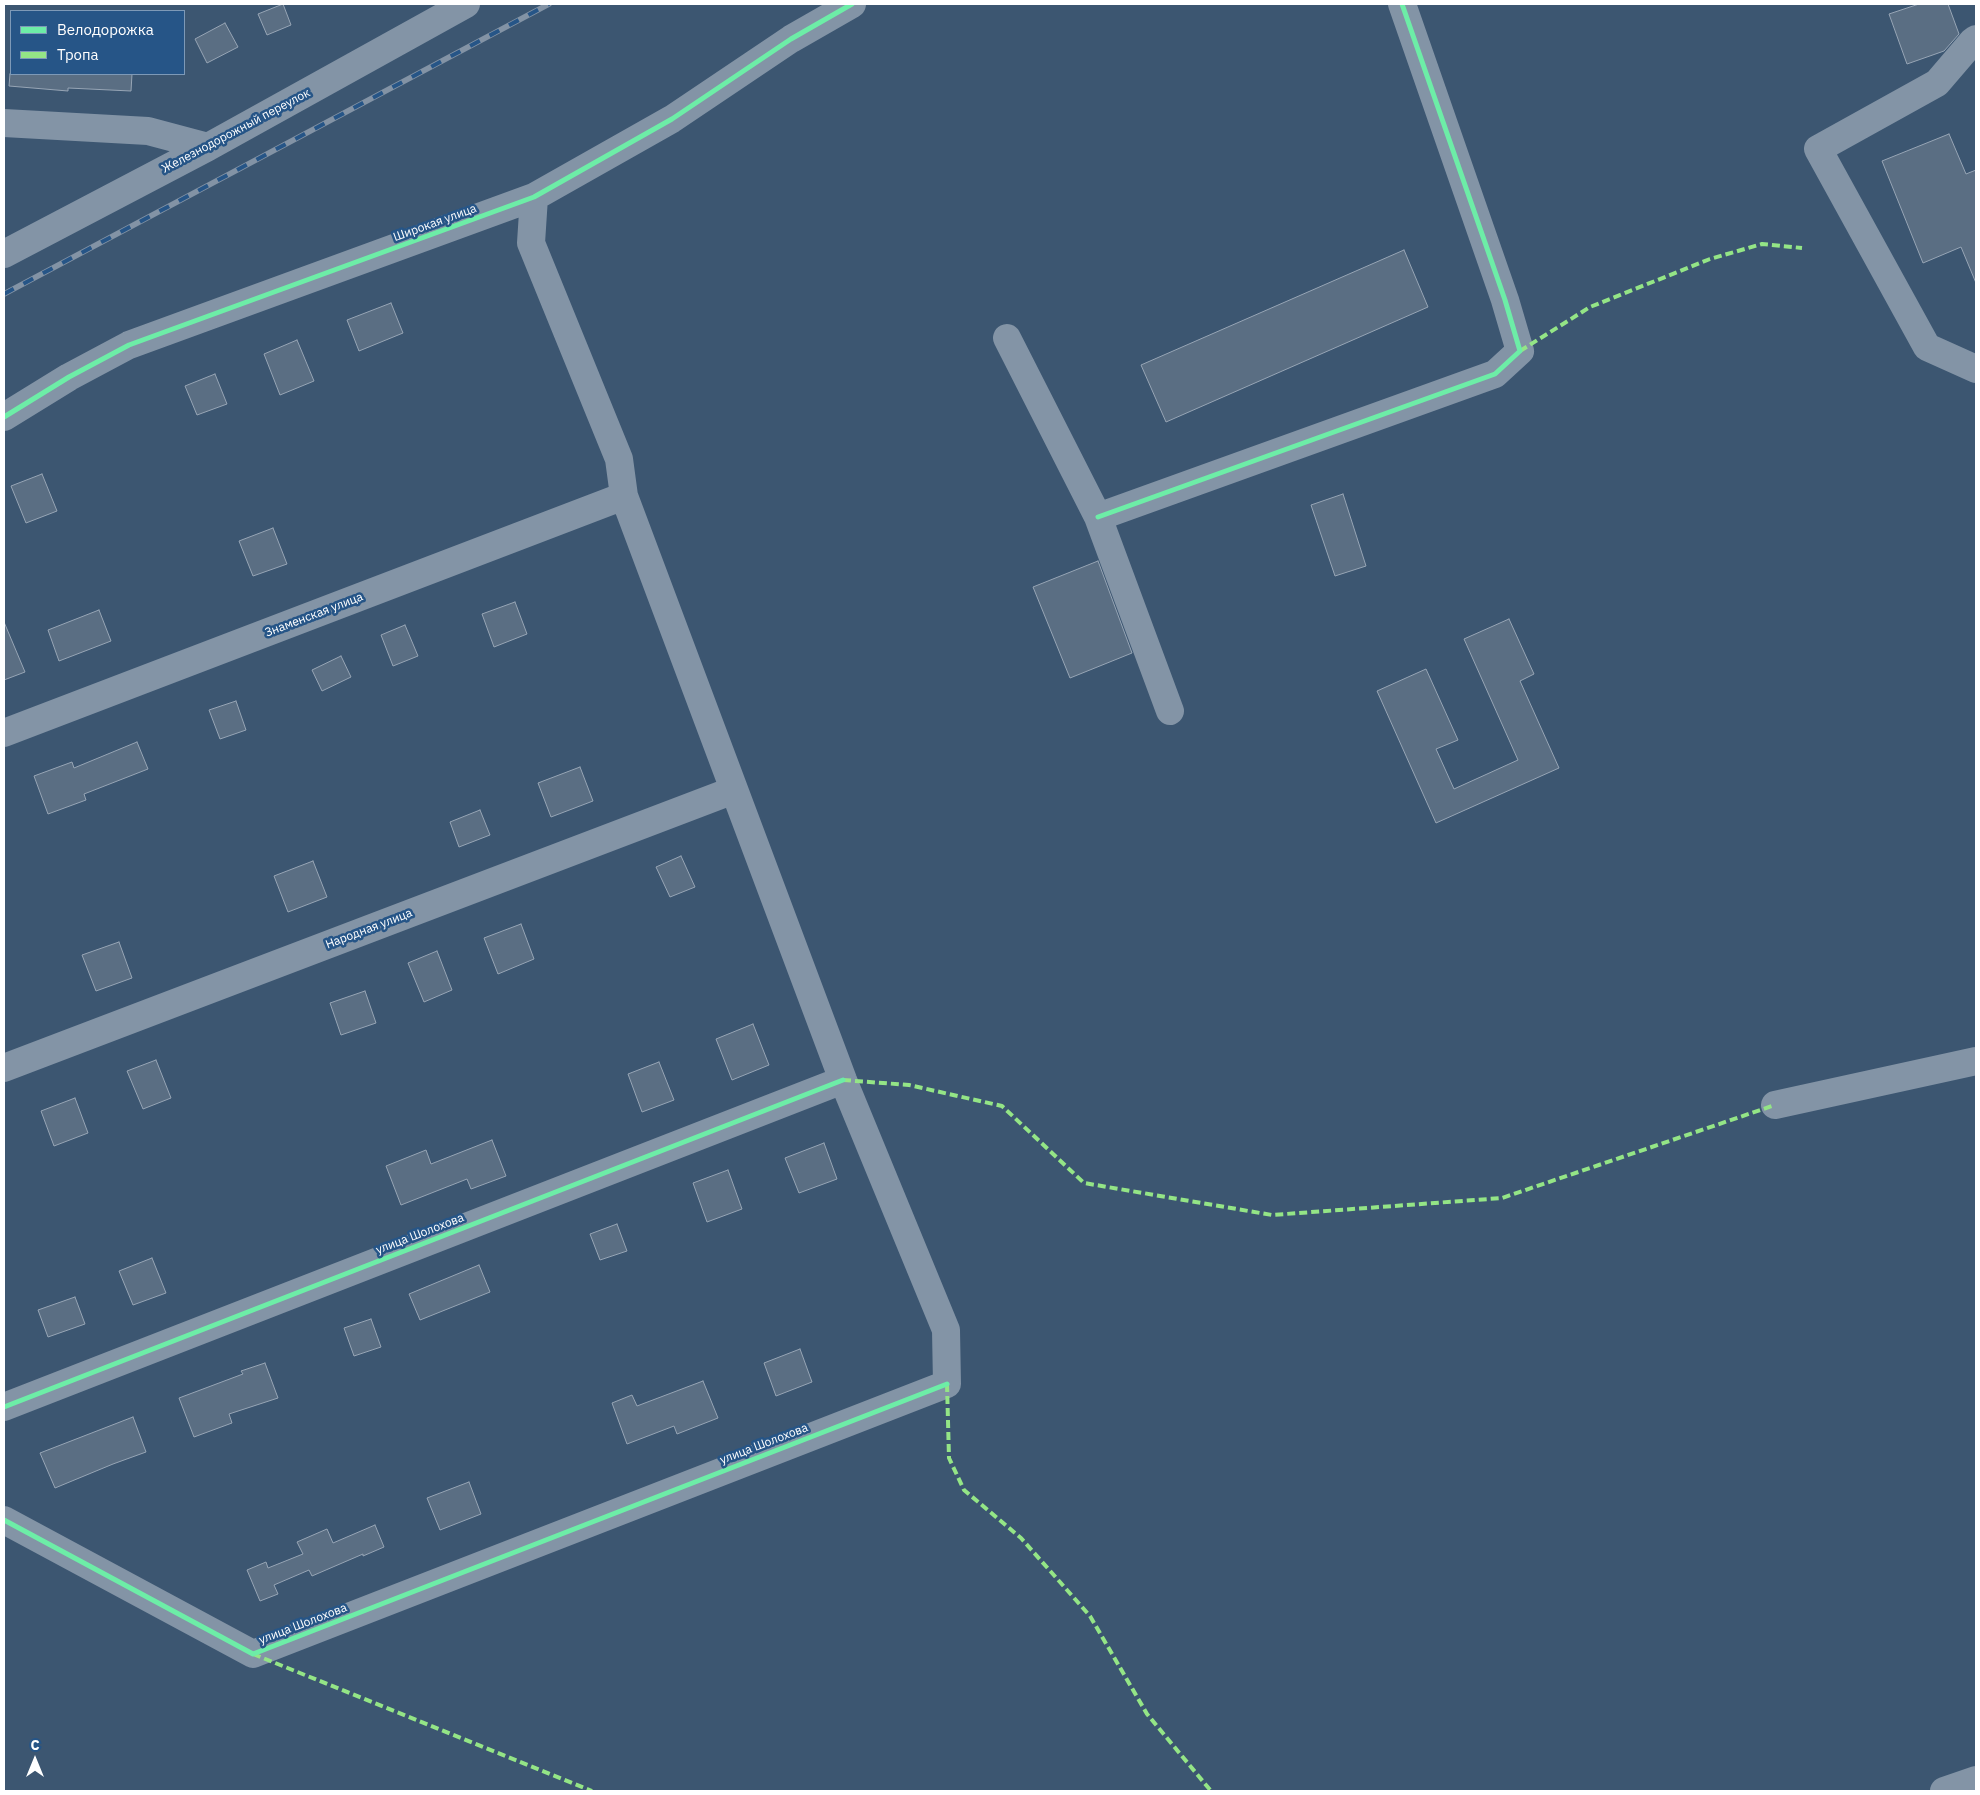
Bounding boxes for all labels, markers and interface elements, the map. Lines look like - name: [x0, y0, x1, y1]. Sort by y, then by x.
- legend: [10, 10, 185, 75]
- text: Велодорожка: [57, 20, 154, 39]
- text: Тропа: [57, 45, 99, 64]
- street label: Железнодорожный переулок: [159, 86, 313, 176]
- street label: Широкая улица: [391, 201, 479, 245]
- street label: Знаменская улица: [263, 590, 365, 640]
- street label: Народная улица: [324, 906, 414, 952]
- street label: улица Шолохова: [374, 1211, 466, 1257]
- street label: улица Шолохова: [718, 1421, 810, 1467]
- street label: улица Шолохова: [257, 1601, 349, 1647]
- north arrow: [10, 1735, 60, 1785]
- text: С: [30, 1736, 40, 1754]

